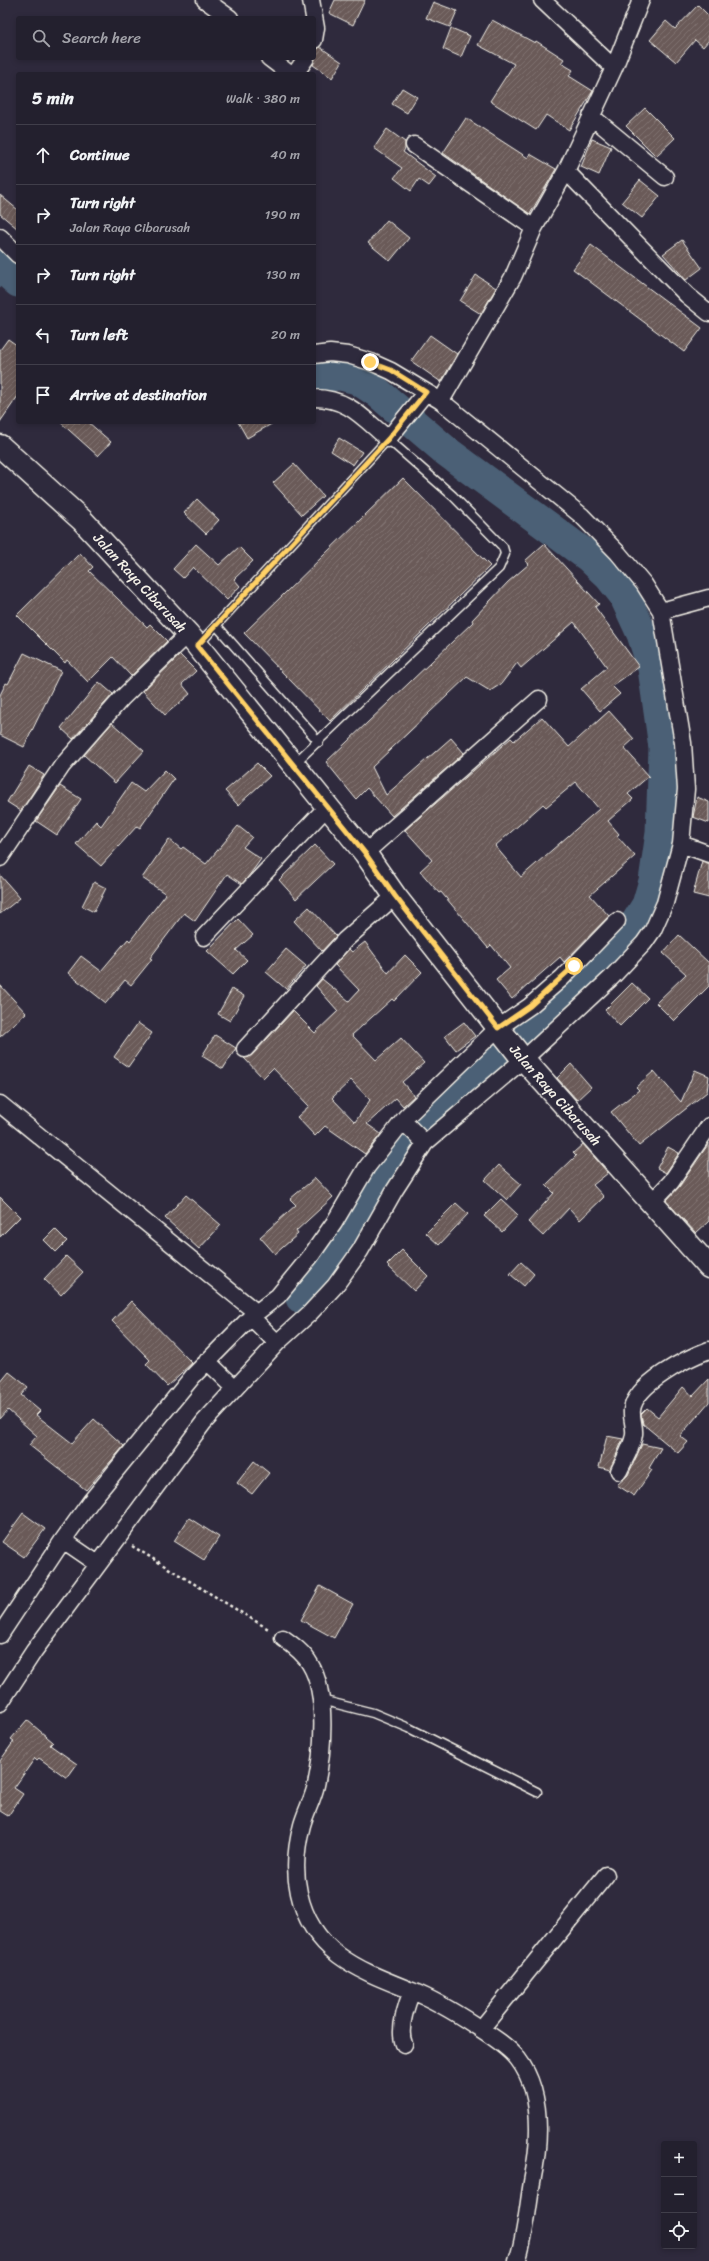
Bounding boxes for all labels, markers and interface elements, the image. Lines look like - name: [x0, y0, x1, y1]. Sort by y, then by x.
- search box: [16, 16, 316, 60]
- text: Search here: [62, 25, 141, 51]
- icon: search: [30, 27, 52, 49]
- text: 5 min: [32, 83, 74, 113]
- text: Walk · 380 m: [226, 87, 300, 110]
- text: Continue: [70, 142, 130, 168]
- text: 40 m: [270, 143, 300, 166]
- icon: ahead: [32, 144, 54, 166]
- text: Turn right: [70, 190, 135, 216]
- text: 190 m: [265, 203, 300, 226]
- icon: right: [32, 204, 54, 226]
- text: Jalan Raya Cibarusah: [70, 216, 190, 239]
- text: Turn right: [70, 262, 135, 288]
- text: 130 m: [266, 263, 300, 286]
- icon: right: [32, 264, 54, 286]
- text: Turn left: [70, 322, 128, 348]
- text: 20 m: [271, 323, 300, 346]
- icon: left: [32, 324, 54, 346]
- route end: [361, 353, 379, 371]
- text: Arrive at destination: [70, 382, 207, 408]
- icon: arrive: [32, 384, 54, 406]
- street label: Jalan Raya Cibarusah: [86, 526, 194, 639]
- route start: [565, 957, 583, 975]
- street label: Jalan Raya Cibarusah: [502, 1038, 608, 1152]
- map controls: [661, 2141, 697, 2249]
- button: +: [661, 2141, 697, 2177]
- button: −: [661, 2177, 697, 2213]
- button: locate: [661, 2213, 697, 2249]

